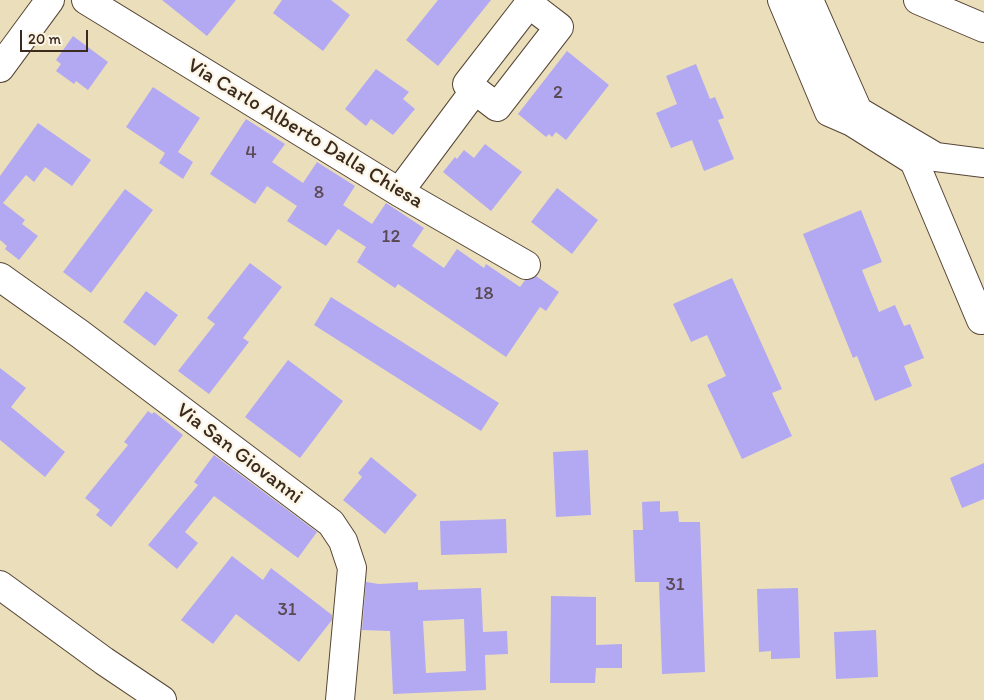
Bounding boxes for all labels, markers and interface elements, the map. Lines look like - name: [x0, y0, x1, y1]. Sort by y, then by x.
- scale bar: [22, 20, 90, 52]
- text: 20 m: [28, 30, 61, 48]
- street label: Via Carlo Alberto Dalla Chiesa: [182, 53, 428, 215]
- house number: 2: [553, 82, 563, 104]
- house number: 4: [245, 142, 257, 164]
- house number: 8: [314, 182, 324, 204]
- house number: 12: [382, 226, 400, 248]
- house number: 18: [474, 283, 494, 305]
- street label: Via San Giovanni: [171, 398, 307, 510]
- house number: 31: [665, 574, 685, 596]
- house number: 31: [277, 599, 297, 621]

